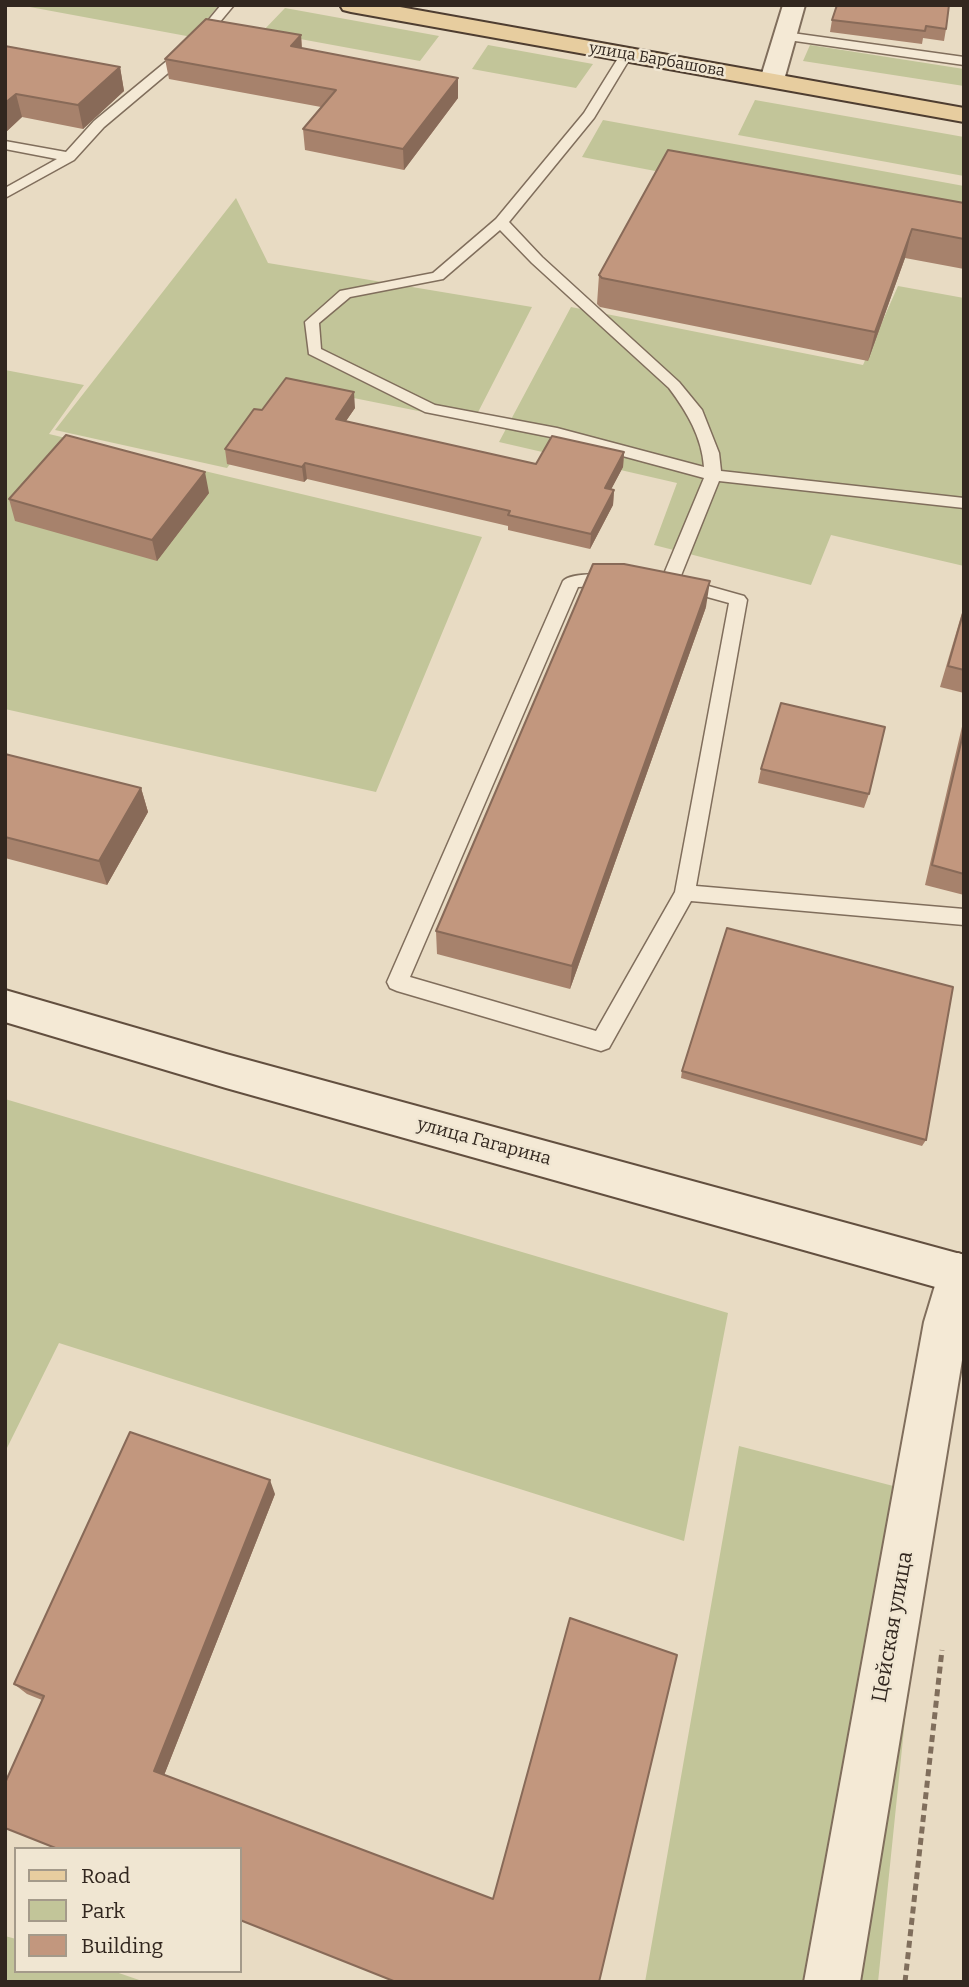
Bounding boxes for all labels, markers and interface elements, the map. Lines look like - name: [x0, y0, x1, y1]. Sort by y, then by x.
- street label: улица Барбашова: [588, 39, 726, 81]
- street label: улица Гагарина: [415, 1114, 553, 1170]
- street label: Цейская улица: [867, 1550, 919, 1704]
- legend: [14, 1847, 242, 1973]
- text: Road: [81, 1863, 130, 1889]
- text: Park: [81, 1898, 125, 1924]
- text: Building: [81, 1933, 163, 1959]

